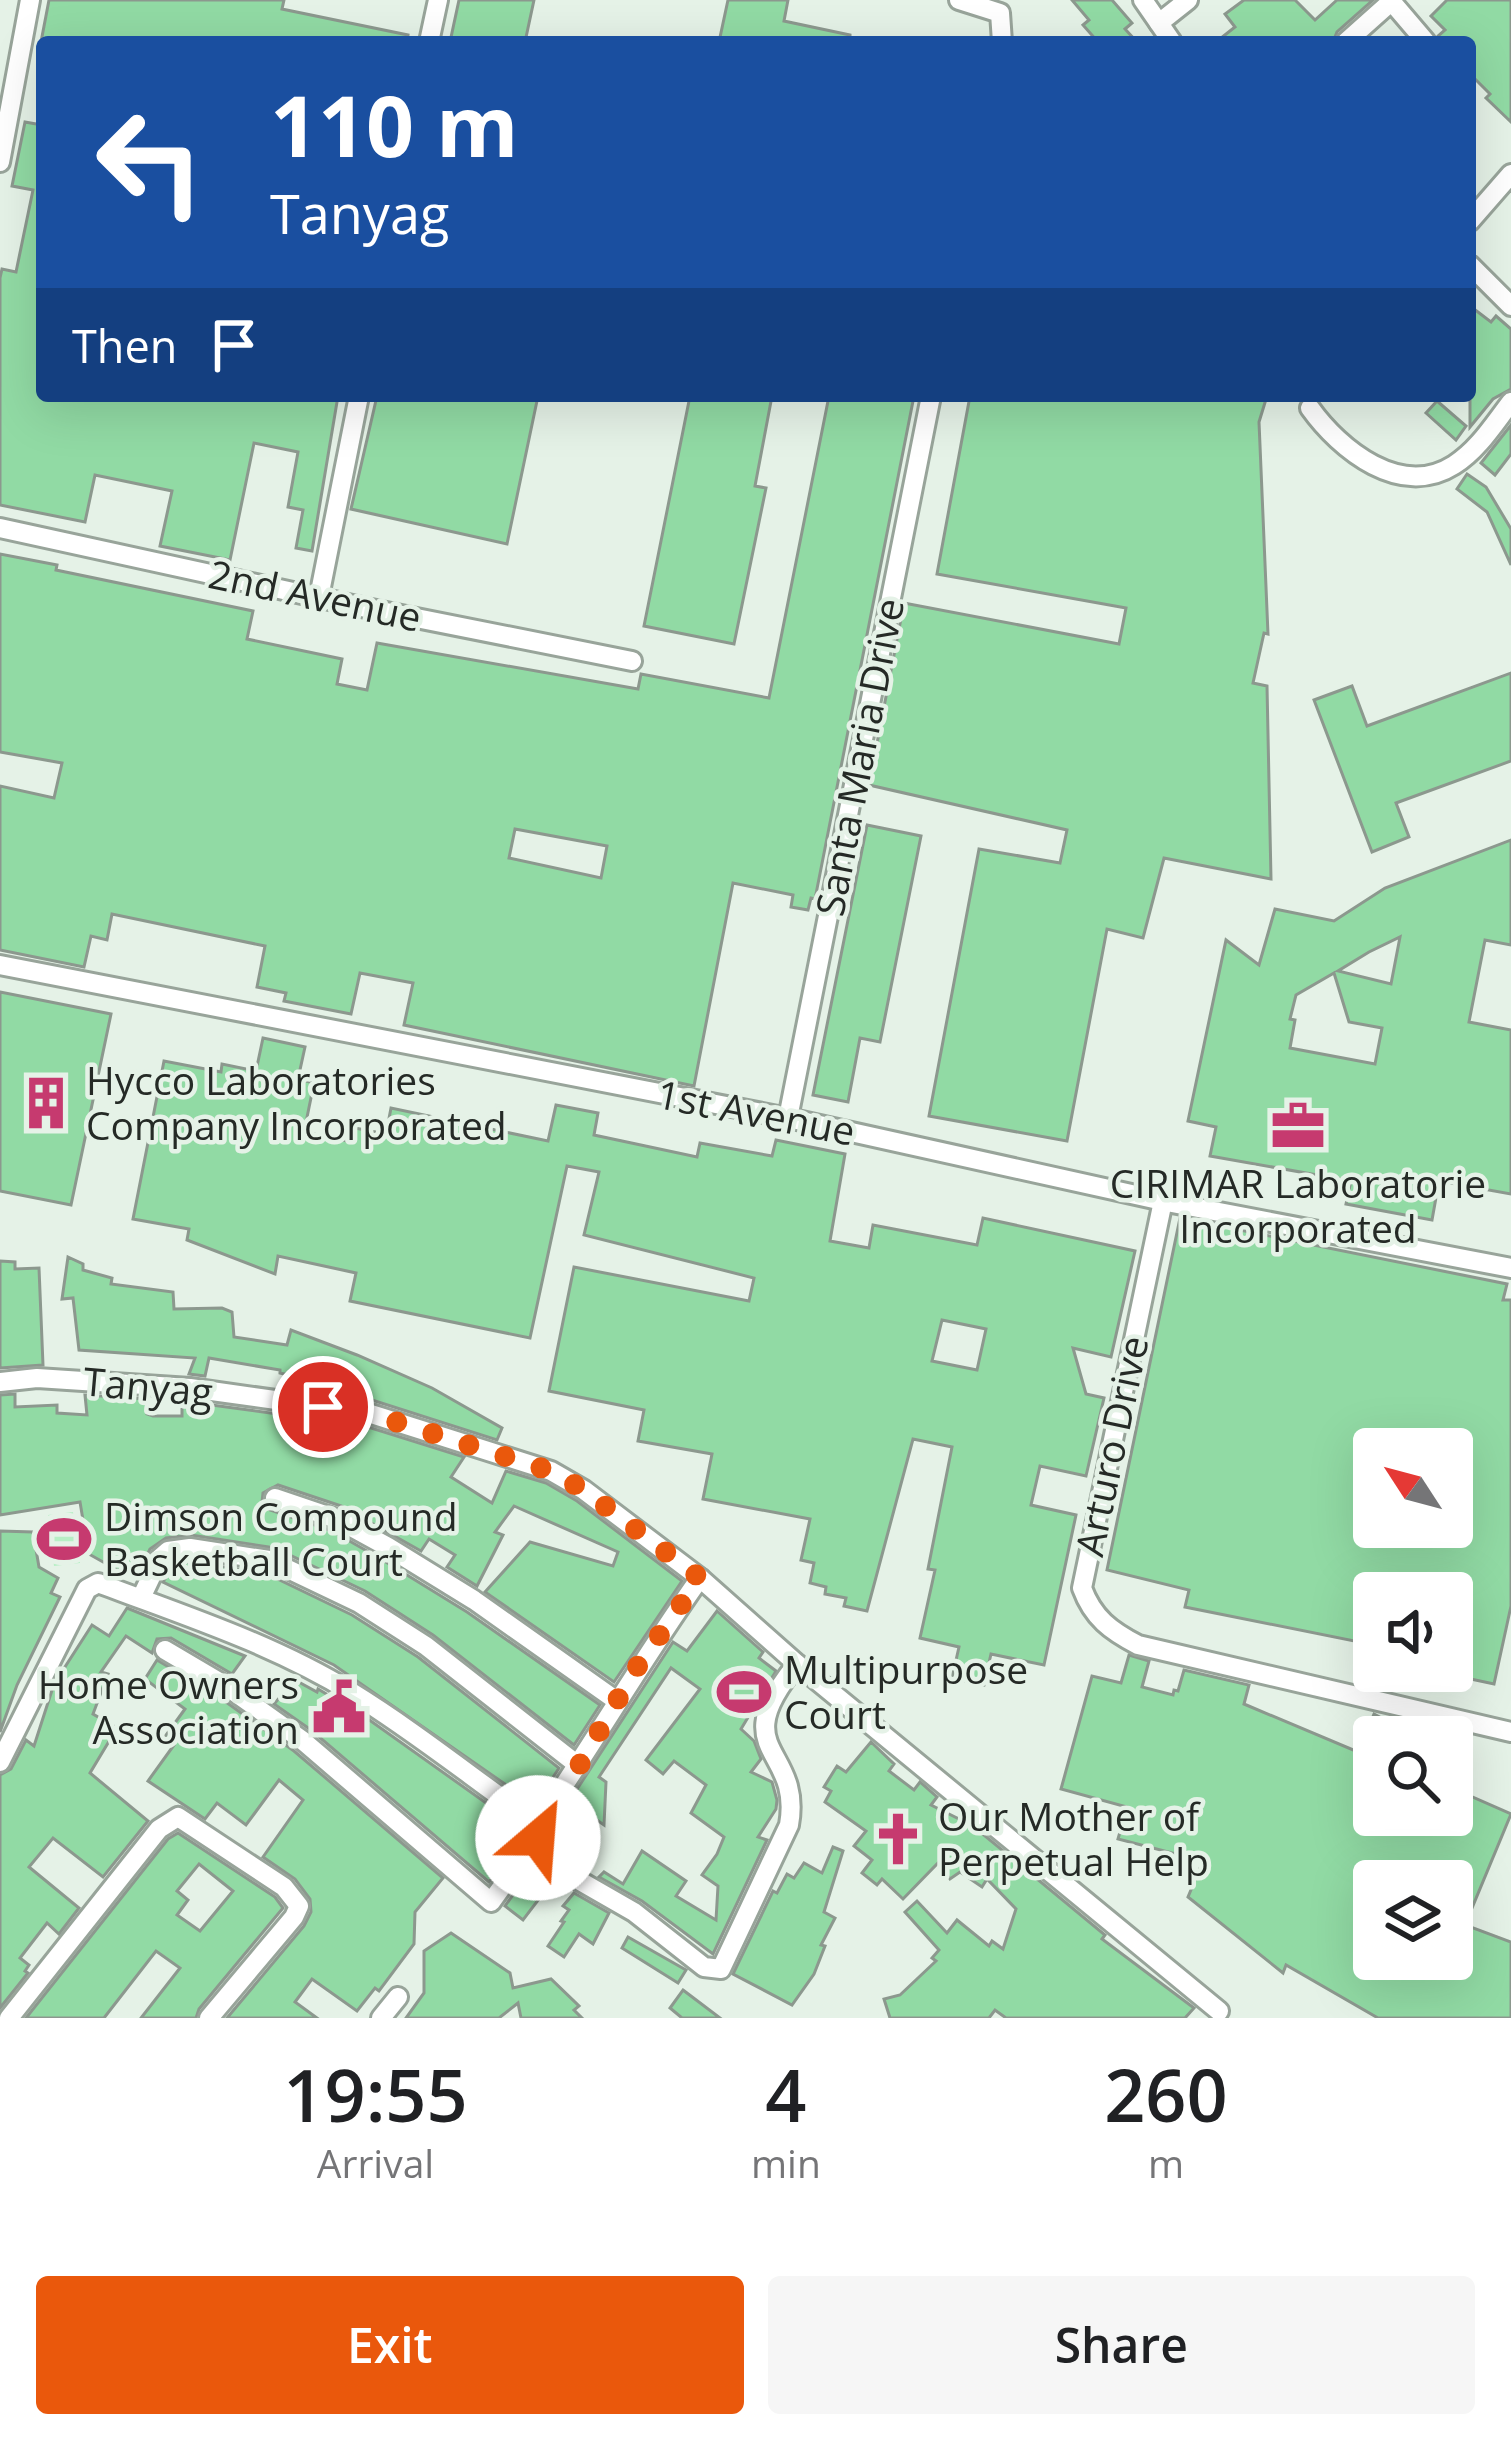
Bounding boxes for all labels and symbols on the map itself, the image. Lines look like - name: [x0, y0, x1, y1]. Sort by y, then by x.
- street label: 2nd Avenue: [204, 546, 426, 643]
- street label: Santa Maria Drive: [802, 593, 915, 920]
- place label: Hycco Laboratories Company Incorporated: [86, 1053, 507, 1151]
- street label: 1st Avenue: [653, 1066, 860, 1157]
- building icon: Hycco Laboratories Company Incorporated: [17, 1074, 75, 1132]
- office icon: CIRIMAR Laboratorie Incorporated: [1269, 1097, 1327, 1155]
- place label: CIRIMAR Laboratorie Incorporated: [1110, 1156, 1486, 1254]
- street label: Arturo Drive: [1061, 1331, 1160, 1560]
- street label: Tanyag: [81, 1353, 215, 1418]
- pin: [272, 1356, 374, 1458]
- north arrow: [1353, 1428, 1473, 1548]
- place label: Dimson Compound Basketball Court: [104, 1489, 458, 1587]
- sports icon: Dimson Compound Basketball Court: [35, 1510, 93, 1568]
- place label: Multipurpose Court: [784, 1642, 1028, 1740]
- place label: Home Owners Association: [38, 1657, 299, 1755]
- sports icon: Multipurpose Court: [715, 1663, 773, 1721]
- public building icon: Home Owners Association: [310, 1678, 368, 1736]
- position arrow: [475, 1775, 601, 1901]
- place label: Our Mother of Perpetual Help: [938, 1789, 1209, 1887]
- church icon: Our Mother of Perpetual Help: [869, 1810, 927, 1868]

